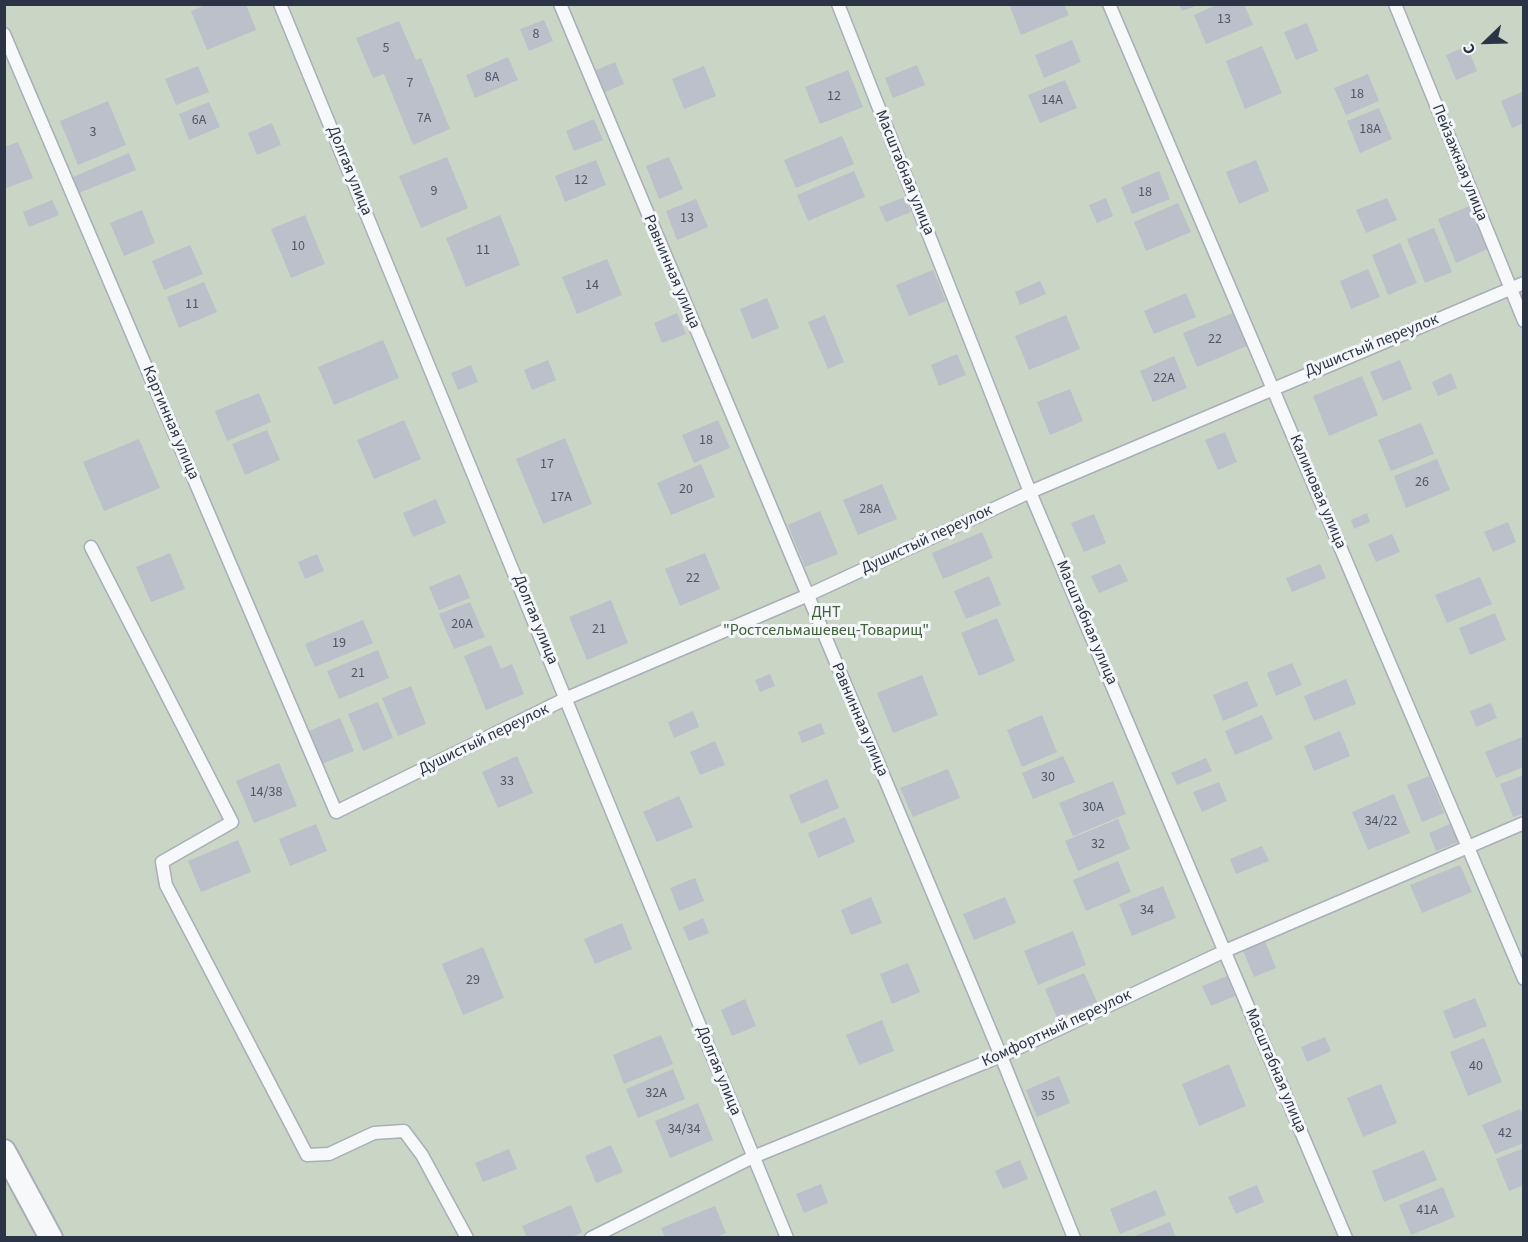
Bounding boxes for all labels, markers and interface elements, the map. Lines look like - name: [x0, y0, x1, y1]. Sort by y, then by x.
- house number: 13: [1217, 12, 1231, 28]
- north arrow: [1456, 12, 1516, 72]
- house number: 8: [533, 27, 539, 43]
- text: С: [1457, 40, 1481, 58]
- house number: 5: [383, 41, 389, 57]
- house number: 8А: [485, 70, 499, 86]
- house number: 7: [407, 76, 413, 92]
- house number: 18: [1350, 87, 1364, 103]
- house number: 12: [827, 89, 841, 105]
- house number: 14А: [1041, 93, 1063, 109]
- street label: Пейзажная улица: [1427, 102, 1491, 224]
- street label: Масштабная улица: [870, 108, 938, 238]
- house number: 7А: [417, 111, 431, 127]
- house number: 6А: [192, 113, 206, 129]
- house number: 18А: [1359, 122, 1381, 138]
- street label: Долгая улица: [322, 123, 376, 219]
- house number: 3: [90, 125, 96, 141]
- house number: 12: [574, 173, 588, 189]
- house number: 9: [431, 184, 437, 200]
- house number: 18: [1138, 185, 1152, 201]
- house number: 13: [680, 211, 694, 227]
- street label: Равнинная улица: [638, 212, 704, 332]
- house number: 10: [291, 239, 305, 255]
- house number: 11: [476, 243, 490, 259]
- house number: 14: [585, 278, 599, 294]
- house number: 11: [185, 297, 199, 313]
- street label: Душистый переулок: [1302, 310, 1442, 382]
- house number: 22: [1208, 332, 1222, 348]
- street label: Картинная улица: [137, 363, 203, 483]
- house number: 22А: [1153, 371, 1175, 387]
- street label: Калиновая улица: [1284, 432, 1350, 552]
- house number: 18: [699, 433, 713, 449]
- house number: 17: [540, 457, 554, 473]
- house number: 26: [1415, 475, 1429, 491]
- house number: 20: [679, 482, 693, 498]
- house number: 17А: [550, 490, 572, 506]
- street label: Душистый переулок: [858, 501, 996, 579]
- house number: 28А: [859, 502, 881, 518]
- street label: Масштабная улица: [1051, 558, 1121, 688]
- house number: 22: [686, 571, 700, 587]
- street label: Долгая улица: [508, 572, 562, 668]
- park label: ДНТ "Ростсельмашевец-Товарищ": [723, 603, 929, 641]
- house number: 20А: [451, 617, 473, 633]
- house number: 21: [592, 622, 606, 638]
- house number: 19: [332, 636, 346, 652]
- street label: Равнинная улица: [826, 660, 892, 780]
- house number: 21: [351, 666, 365, 682]
- street label: Душистый переулок: [416, 700, 552, 780]
- house number: 30: [1041, 770, 1055, 786]
- house number: 33: [500, 774, 514, 790]
- house number: 14/38: [250, 785, 282, 801]
- house number: 30А: [1082, 800, 1104, 816]
- house number: 34/22: [1365, 814, 1397, 830]
- house number: 32: [1091, 837, 1105, 853]
- house number: 34: [1140, 903, 1154, 919]
- house number: 29: [466, 973, 480, 989]
- street label: Комфортный переулок: [979, 986, 1135, 1072]
- street label: Масштабная улица: [1240, 1006, 1310, 1136]
- street label: Долгая улица: [691, 1023, 745, 1119]
- house number: 40: [1469, 1059, 1483, 1075]
- house number: 32А: [645, 1086, 667, 1102]
- house number: 35: [1041, 1089, 1055, 1105]
- house number: 34/34: [668, 1122, 700, 1138]
- house number: 42: [1498, 1126, 1512, 1142]
- house number: 41А: [1416, 1203, 1438, 1219]

